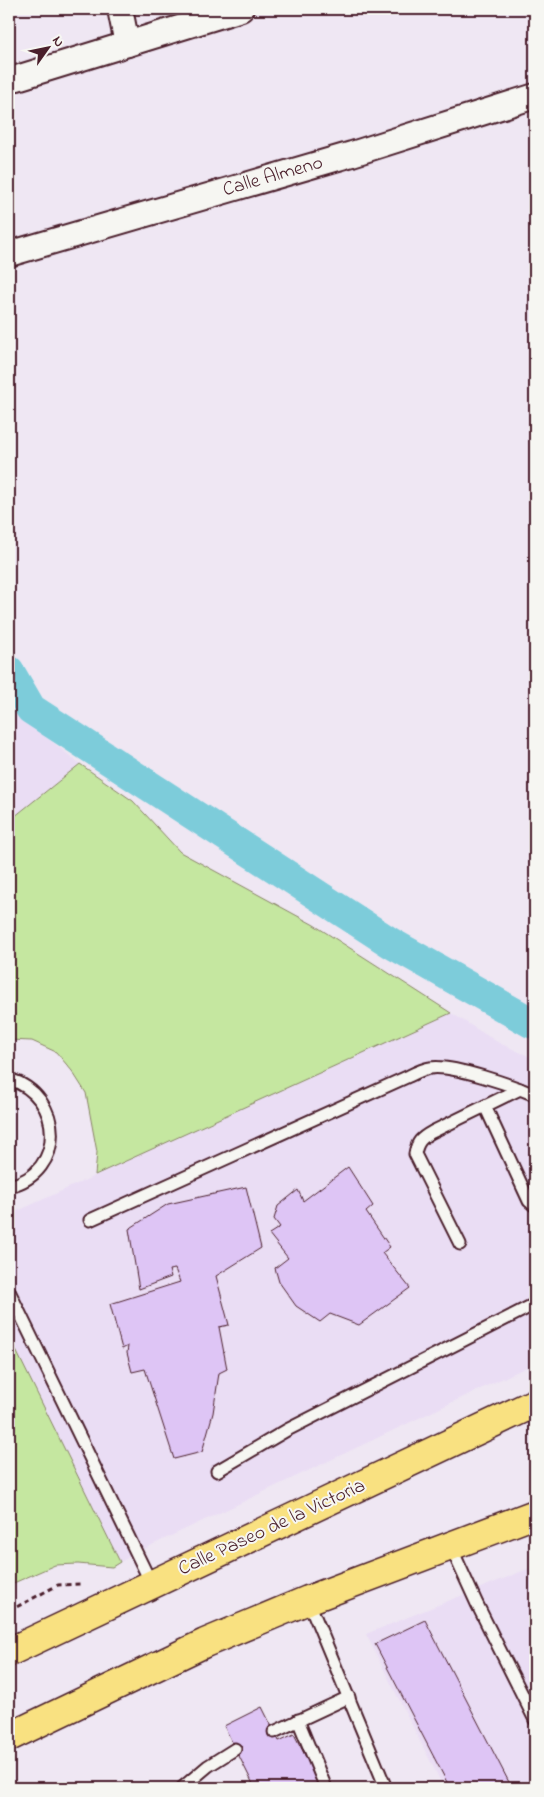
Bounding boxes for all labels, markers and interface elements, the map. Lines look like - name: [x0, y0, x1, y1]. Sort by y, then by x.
- north arrow: [22, 22, 72, 72]
- text: N: [46, 32, 69, 51]
- street label: Calle Almeno: [220, 149, 326, 205]
- street label: Calle Paseo de la Victoria: [174, 1472, 370, 1584]

